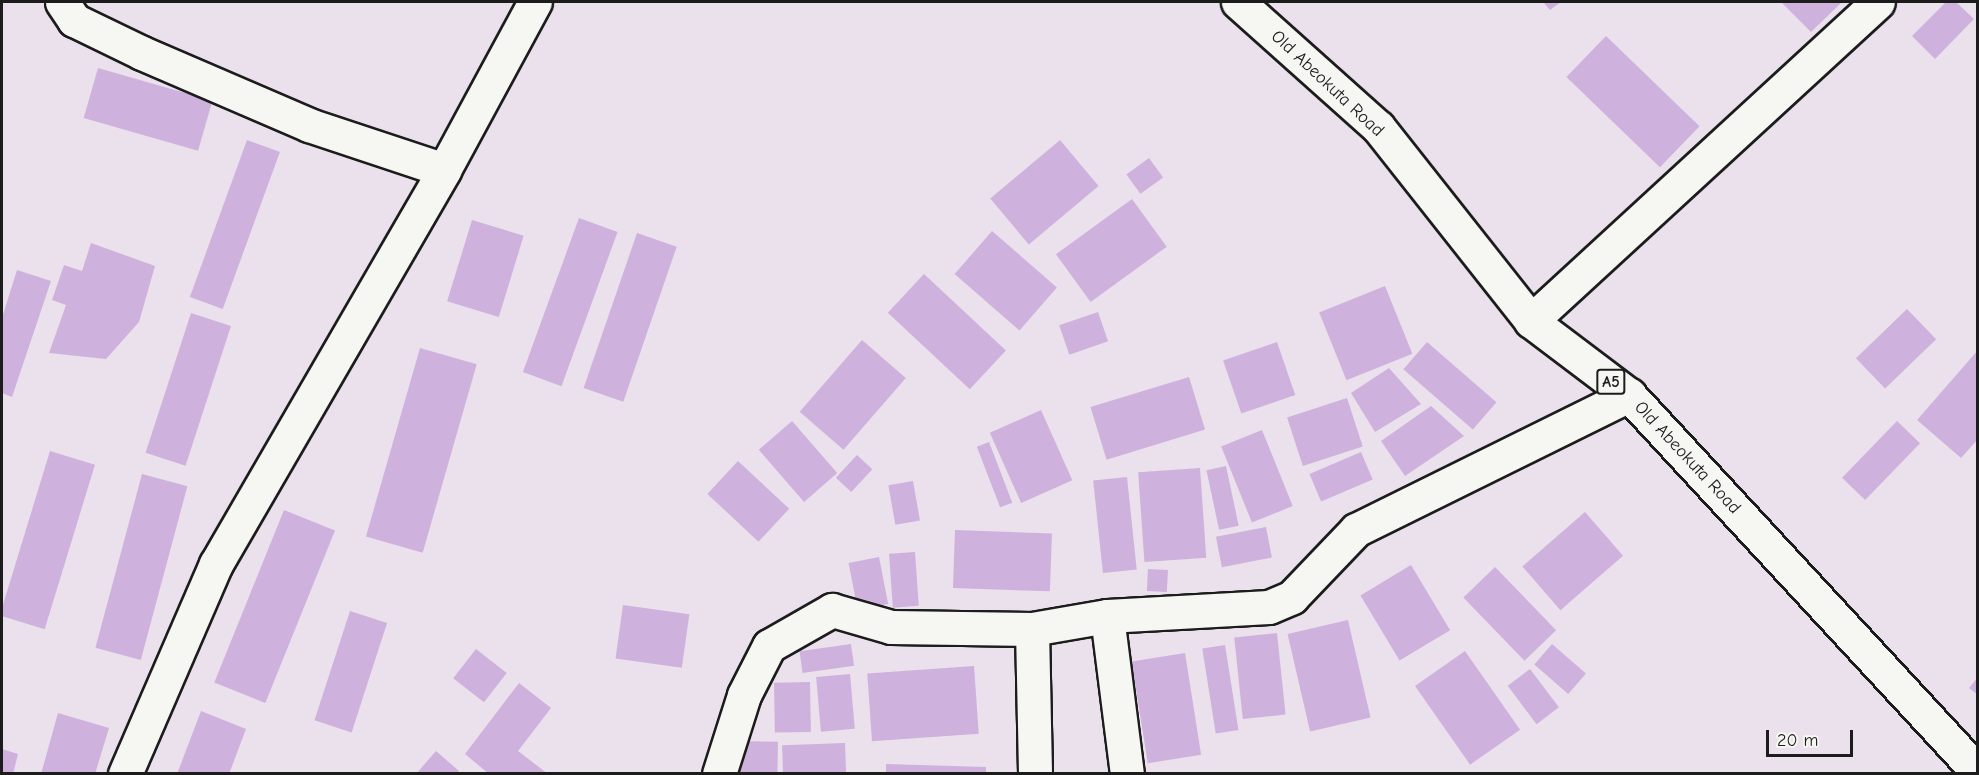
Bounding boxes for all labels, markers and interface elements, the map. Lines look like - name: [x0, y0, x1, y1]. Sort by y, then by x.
- street label: Old Abeokuta Road: [1266, 26, 1388, 142]
- road number: A5: [1596, 369, 1626, 395]
- street label: Old Abeokuta Road: [1629, 397, 1745, 519]
- scale bar: [1769, 718, 1856, 756]
- text: 20 m: [1777, 730, 1818, 751]

